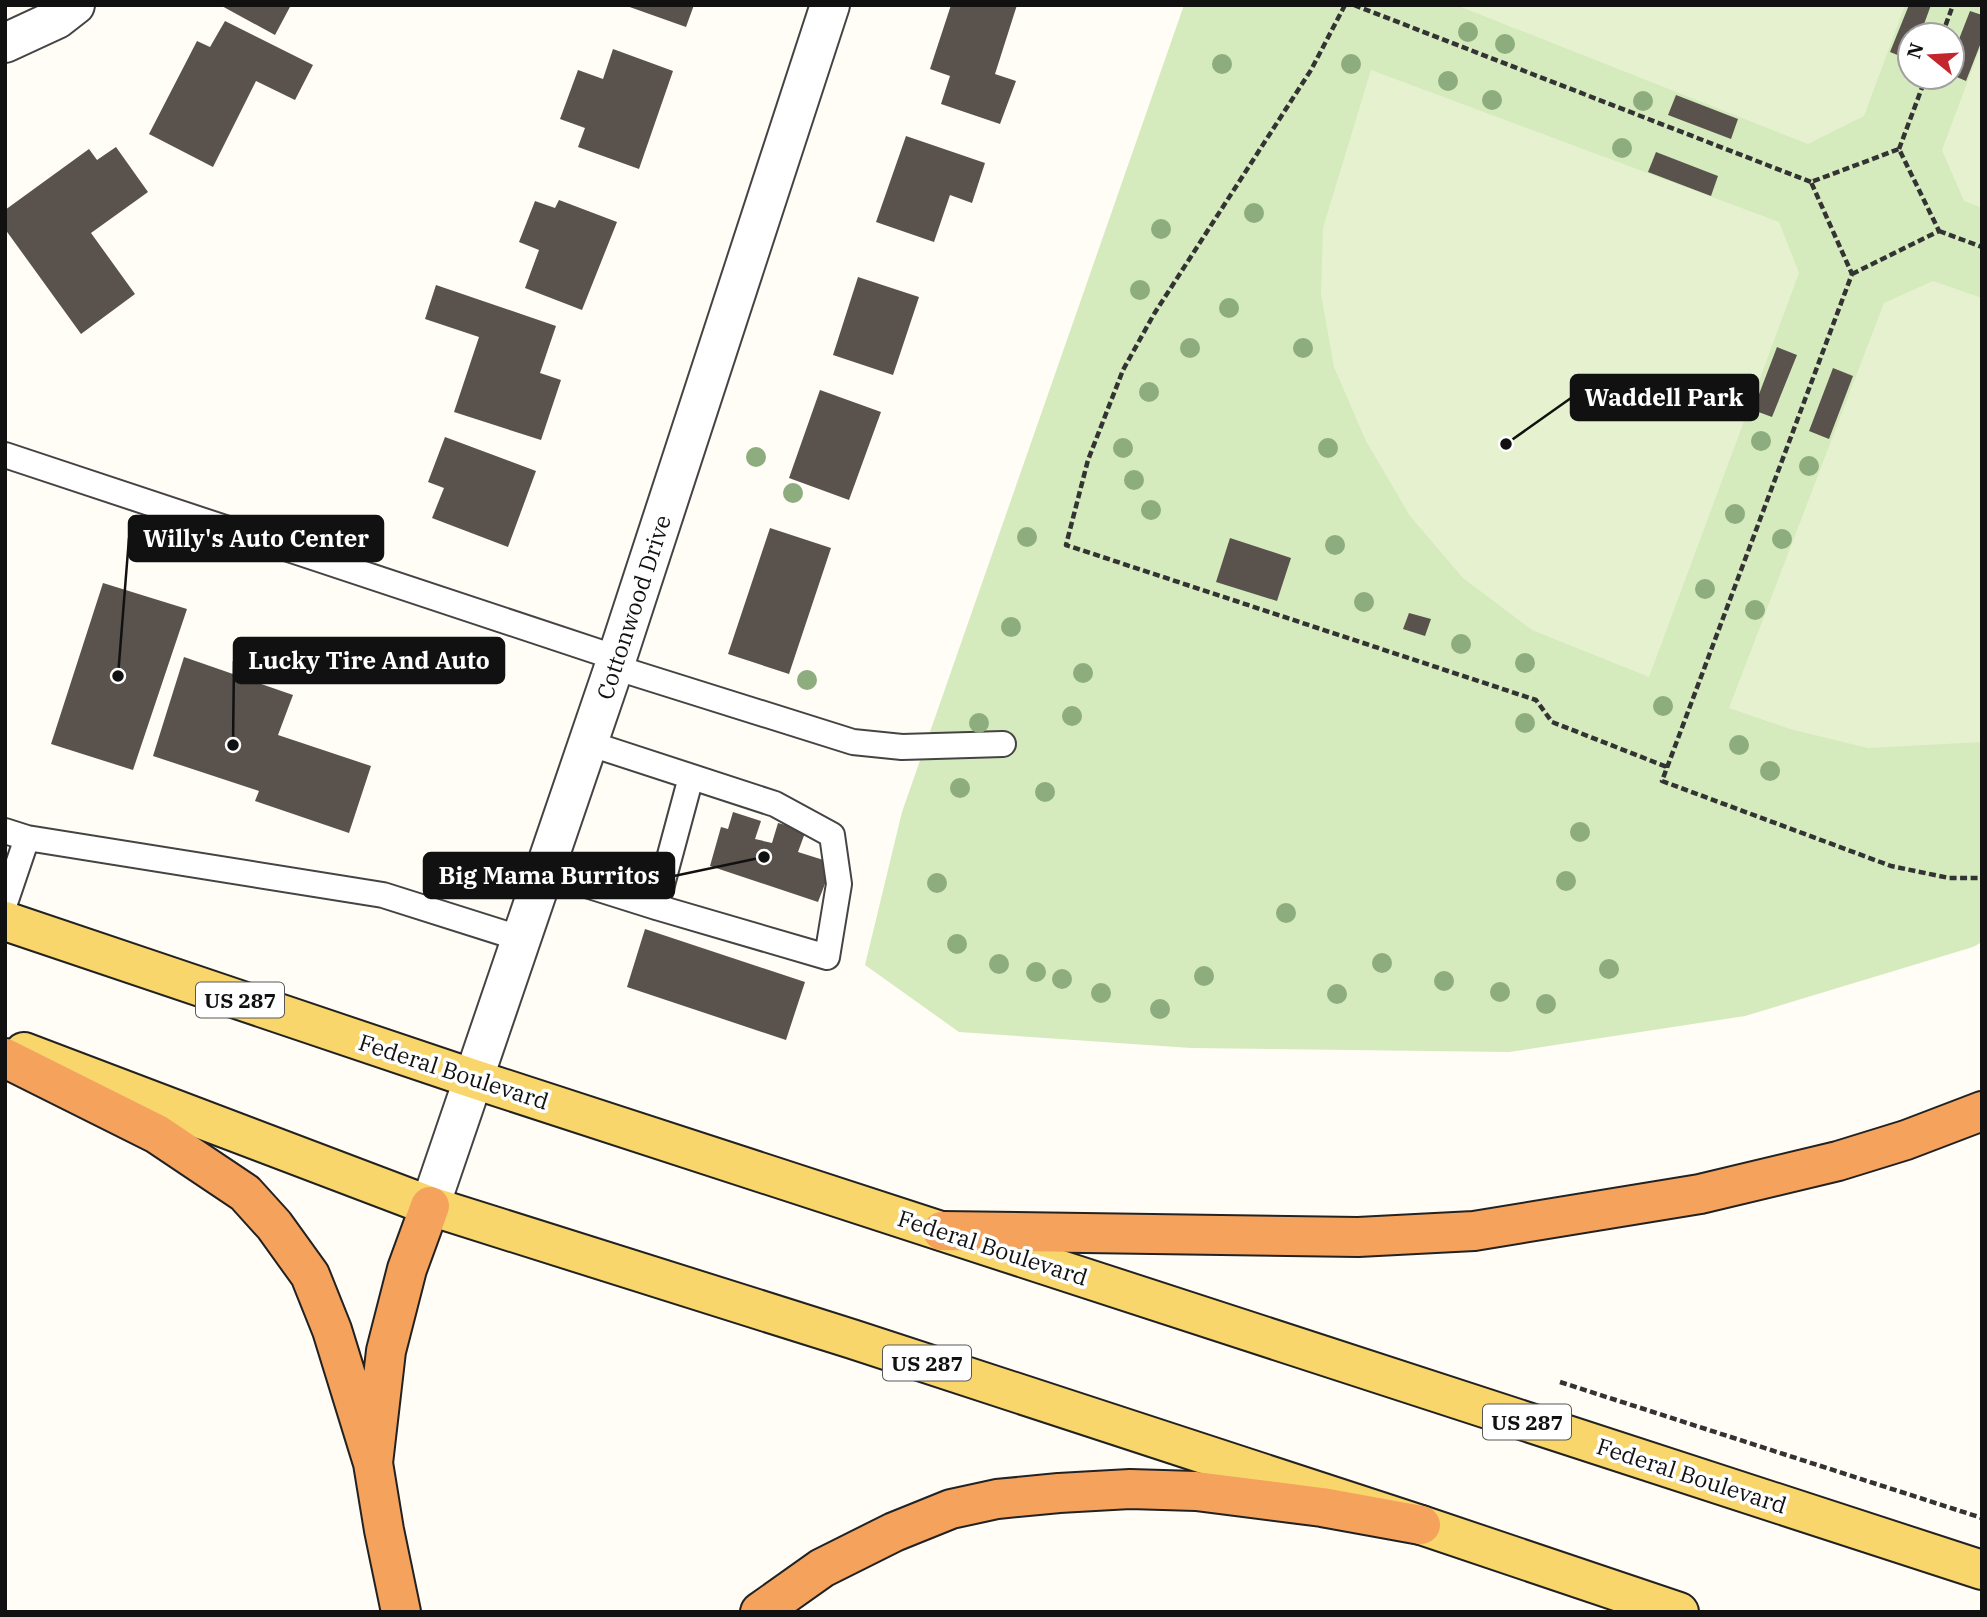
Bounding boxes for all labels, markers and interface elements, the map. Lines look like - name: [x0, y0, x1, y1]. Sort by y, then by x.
- north arrow: [1896, 21, 1966, 91]
- text: N: [1901, 40, 1929, 62]
- callout: Waddell Park: [1571, 375, 1758, 420]
- text: Waddell Park: [1585, 381, 1743, 413]
- street label: Cottonwood Drive: [589, 511, 677, 703]
- callout: Willy's Auto Center: [129, 516, 383, 561]
- text: Willy's Auto Center: [143, 522, 369, 554]
- callout: Lucky Tire And Auto: [234, 638, 504, 683]
- text: Lucky Tire And Auto: [248, 644, 490, 676]
- callout: Big Mama Burritos: [424, 853, 674, 898]
- text: Big Mama Burritos: [438, 859, 660, 891]
- road number: US 287: [196, 982, 284, 1018]
- street label: Federal Boulevard: [355, 1026, 553, 1116]
- street label: Federal Boulevard: [894, 1202, 1092, 1292]
- road number: US 287: [883, 1346, 971, 1380]
- road number: US 287: [1483, 1404, 1571, 1440]
- street label: Federal Boulevard: [1593, 1430, 1791, 1520]

